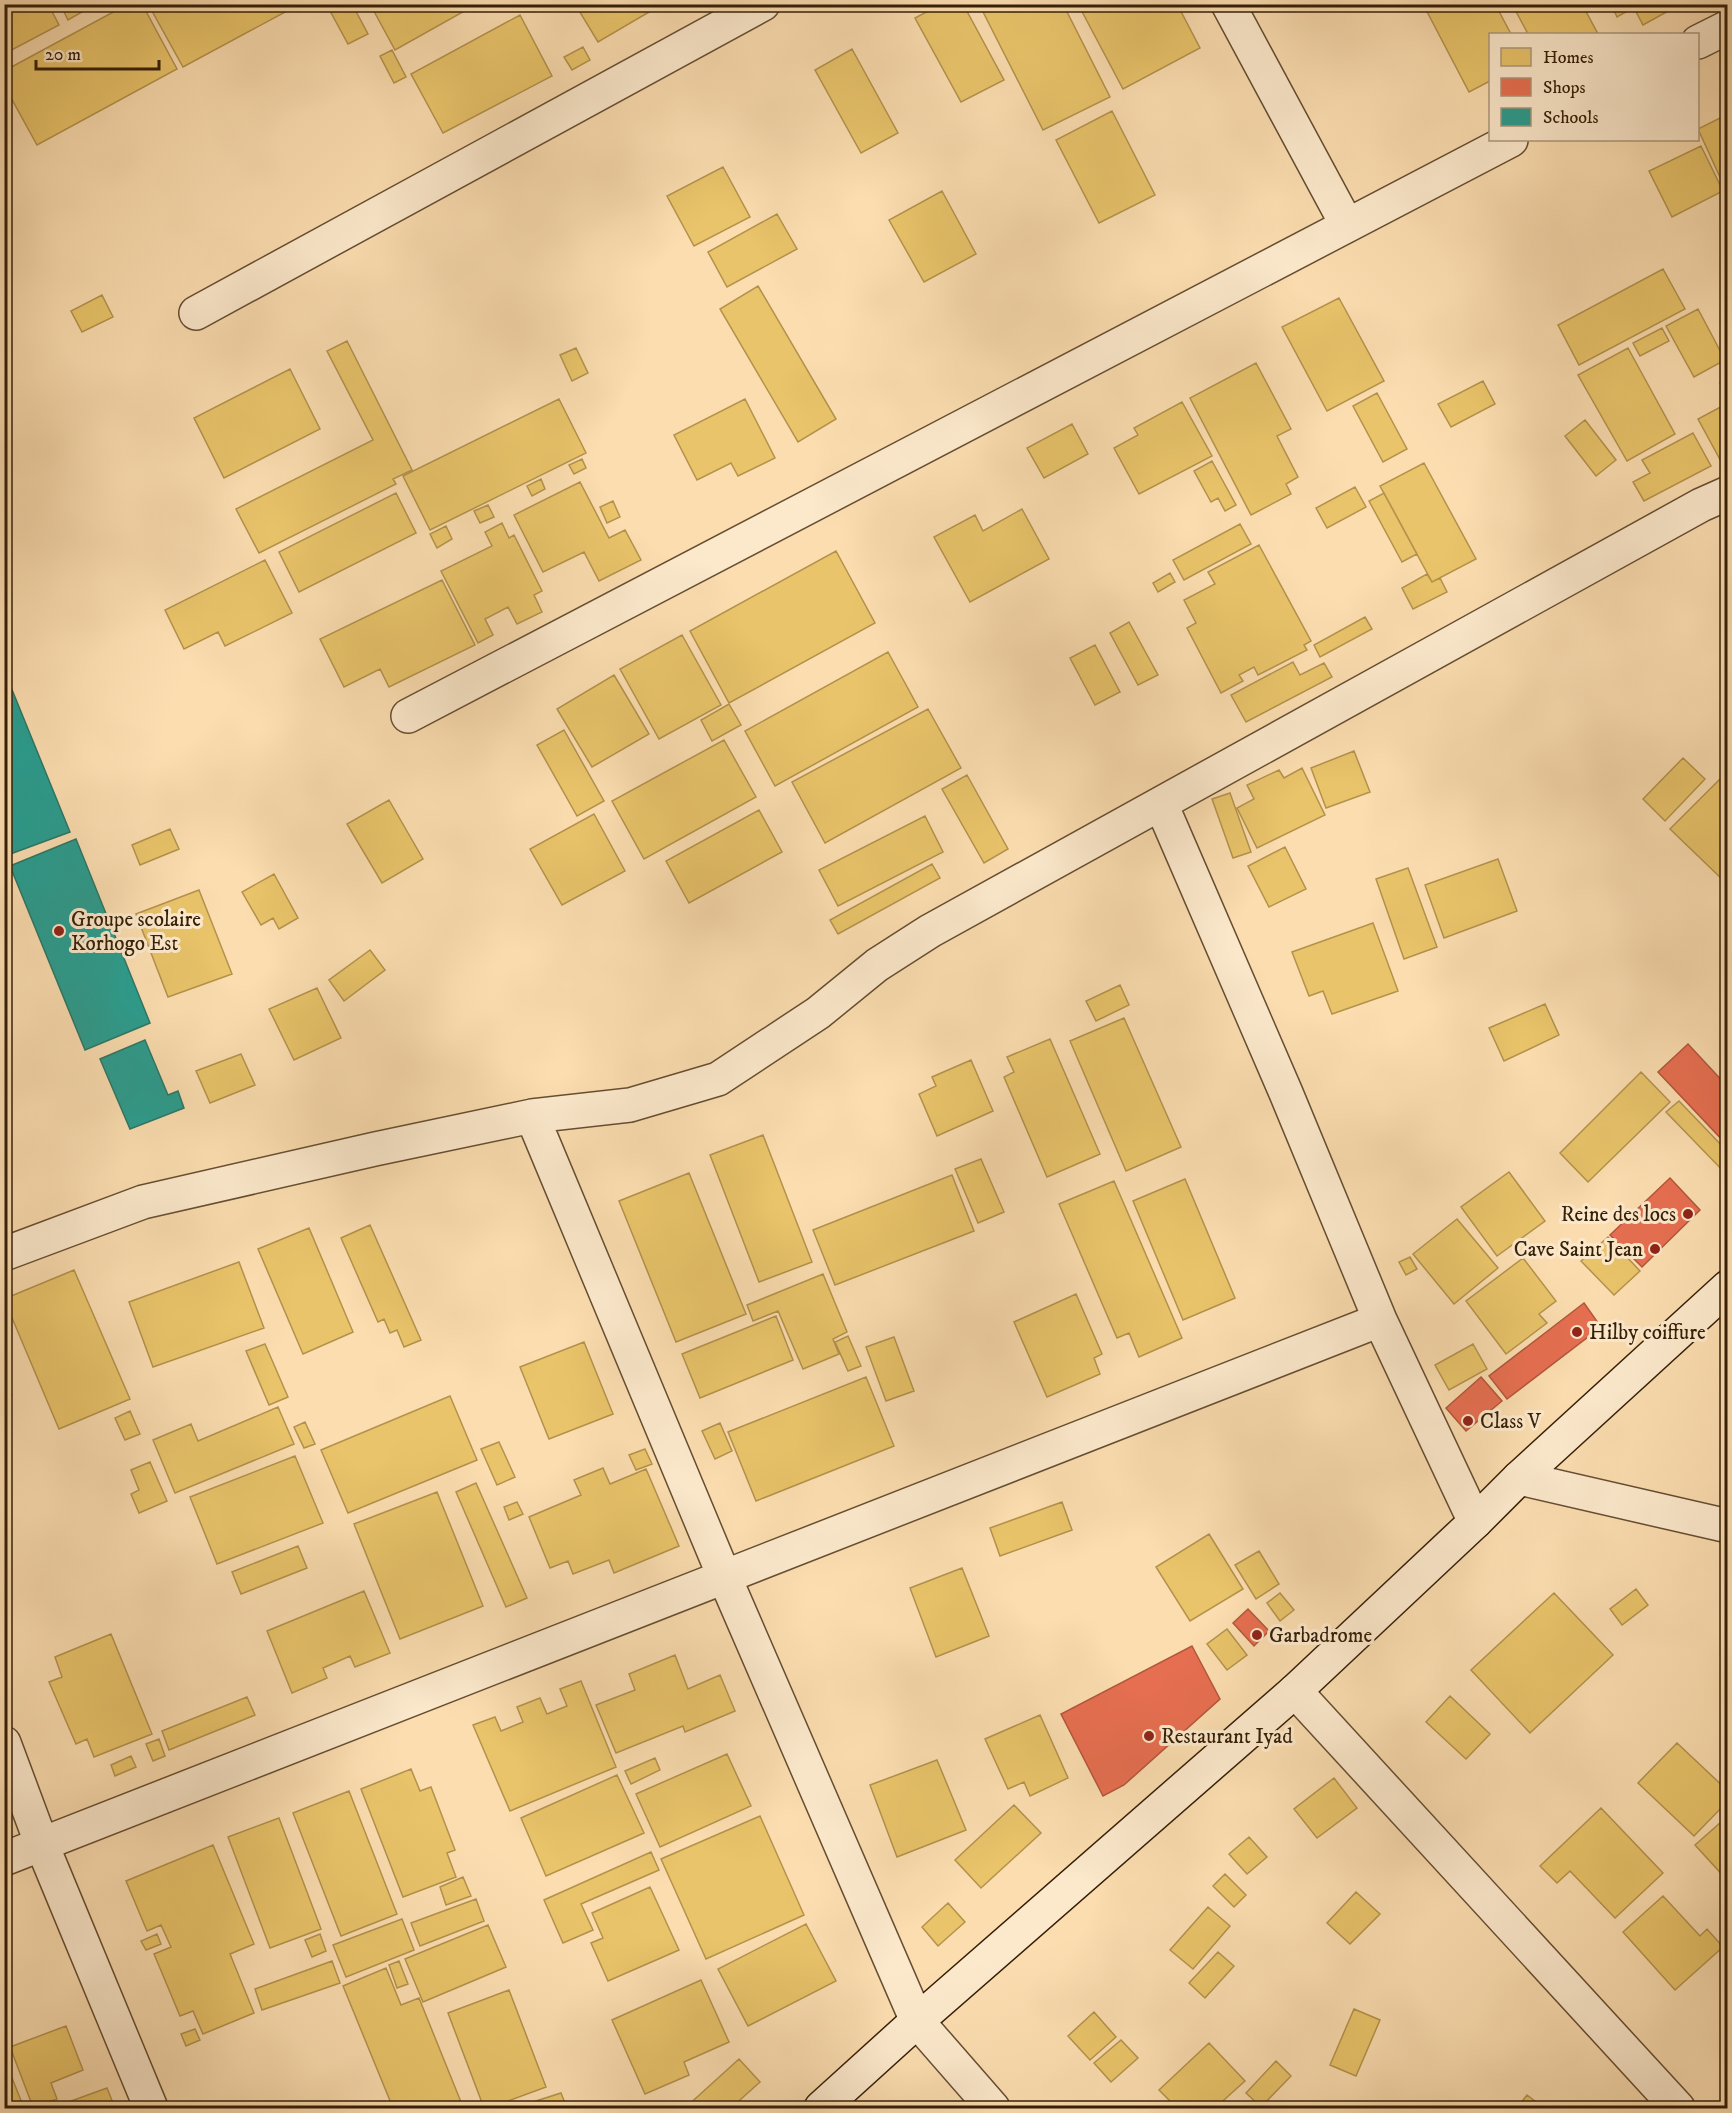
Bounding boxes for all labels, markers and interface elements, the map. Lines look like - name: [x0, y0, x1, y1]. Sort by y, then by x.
- scale bar: [36, 33, 159, 71]
- legend: [1489, 33, 1699, 141]
- text: 20 m: [45, 44, 81, 66]
- text: Homes: [1543, 47, 1594, 69]
- text: Shops: [1543, 77, 1586, 99]
- text: Schools: [1543, 107, 1598, 129]
- place label: Groupe scolaire Korhogo Est: [71, 907, 201, 957]
- marker: Groupe scolaire Korhogo Est: [52, 924, 66, 938]
- place label: Reine des locs: [1561, 1202, 1676, 1228]
- marker: Reine des locs: [1681, 1207, 1695, 1221]
- place label: Cave Saint Jean: [1514, 1237, 1643, 1263]
- marker: Cave Saint Jean: [1648, 1242, 1662, 1256]
- place label: Hilby coiffure: [1589, 1320, 1706, 1346]
- marker: Hilby coiffure: [1570, 1325, 1584, 1339]
- place label: Class V: [1480, 1409, 1542, 1435]
- marker: Class V: [1461, 1414, 1475, 1428]
- place label: Garbadrome: [1269, 1623, 1372, 1649]
- marker: Garbadrome: [1250, 1628, 1264, 1642]
- place label: Restaurant Iyad: [1161, 1724, 1293, 1750]
- marker: Restaurant Iyad: [1142, 1729, 1156, 1743]

